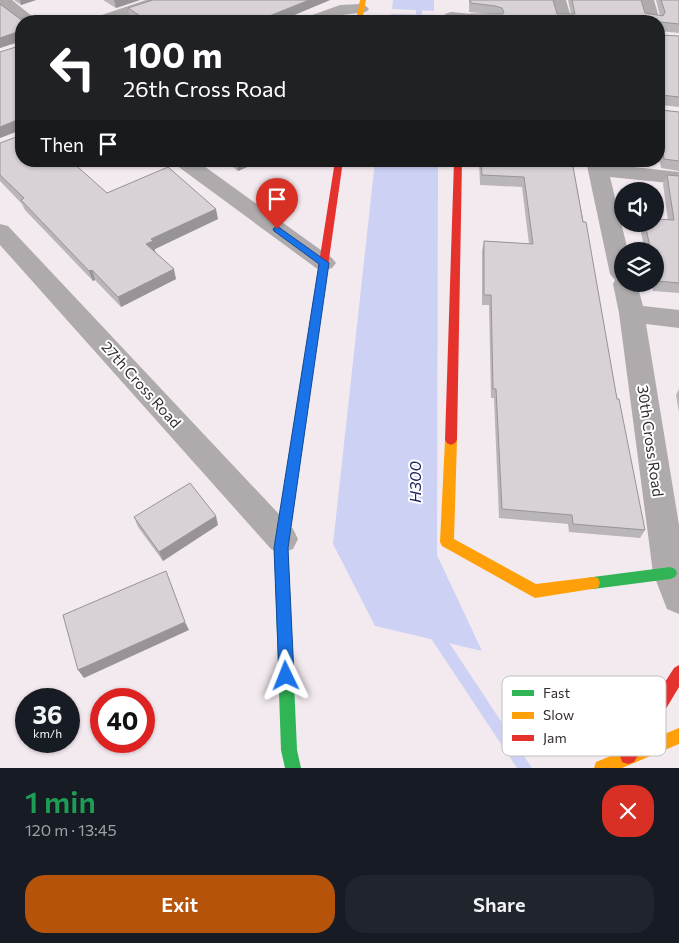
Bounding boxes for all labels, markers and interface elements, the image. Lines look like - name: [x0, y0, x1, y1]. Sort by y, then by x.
- text: 100 m: [123, 32, 223, 75]
- icon: left: [40, 35, 105, 100]
- text: 26th Cross Road: [123, 75, 286, 102]
- icon: arrive: [94, 130, 122, 158]
- text: Then: [40, 133, 84, 156]
- pin: [256, 178, 298, 229]
- map controls: [614, 182, 664, 292]
- button: sound: [614, 182, 664, 232]
- icon: arrive: [263, 185, 291, 213]
- button: layers: [614, 242, 664, 292]
- street label: 27th Cross Road: [98, 337, 185, 431]
- street label: 30th Cross Road: [634, 384, 668, 498]
- water label: H300: [405, 460, 424, 503]
- position arrow: [259, 649, 311, 701]
- legend: [502, 676, 666, 756]
- text: Fast: [543, 684, 570, 701]
- speed limit sign: 40: [90, 688, 155, 753]
- text: 36: [33, 699, 63, 729]
- text: Slow: [543, 706, 574, 723]
- text: km/h: [33, 726, 62, 740]
- text: Jam: [543, 729, 567, 746]
- text: 1 min: [25, 782, 96, 819]
- button: close: [602, 785, 654, 837]
- text: 120 m · 13:45: [25, 820, 117, 839]
- button: Exit: [25, 875, 335, 933]
- button: Share: [345, 875, 654, 933]

